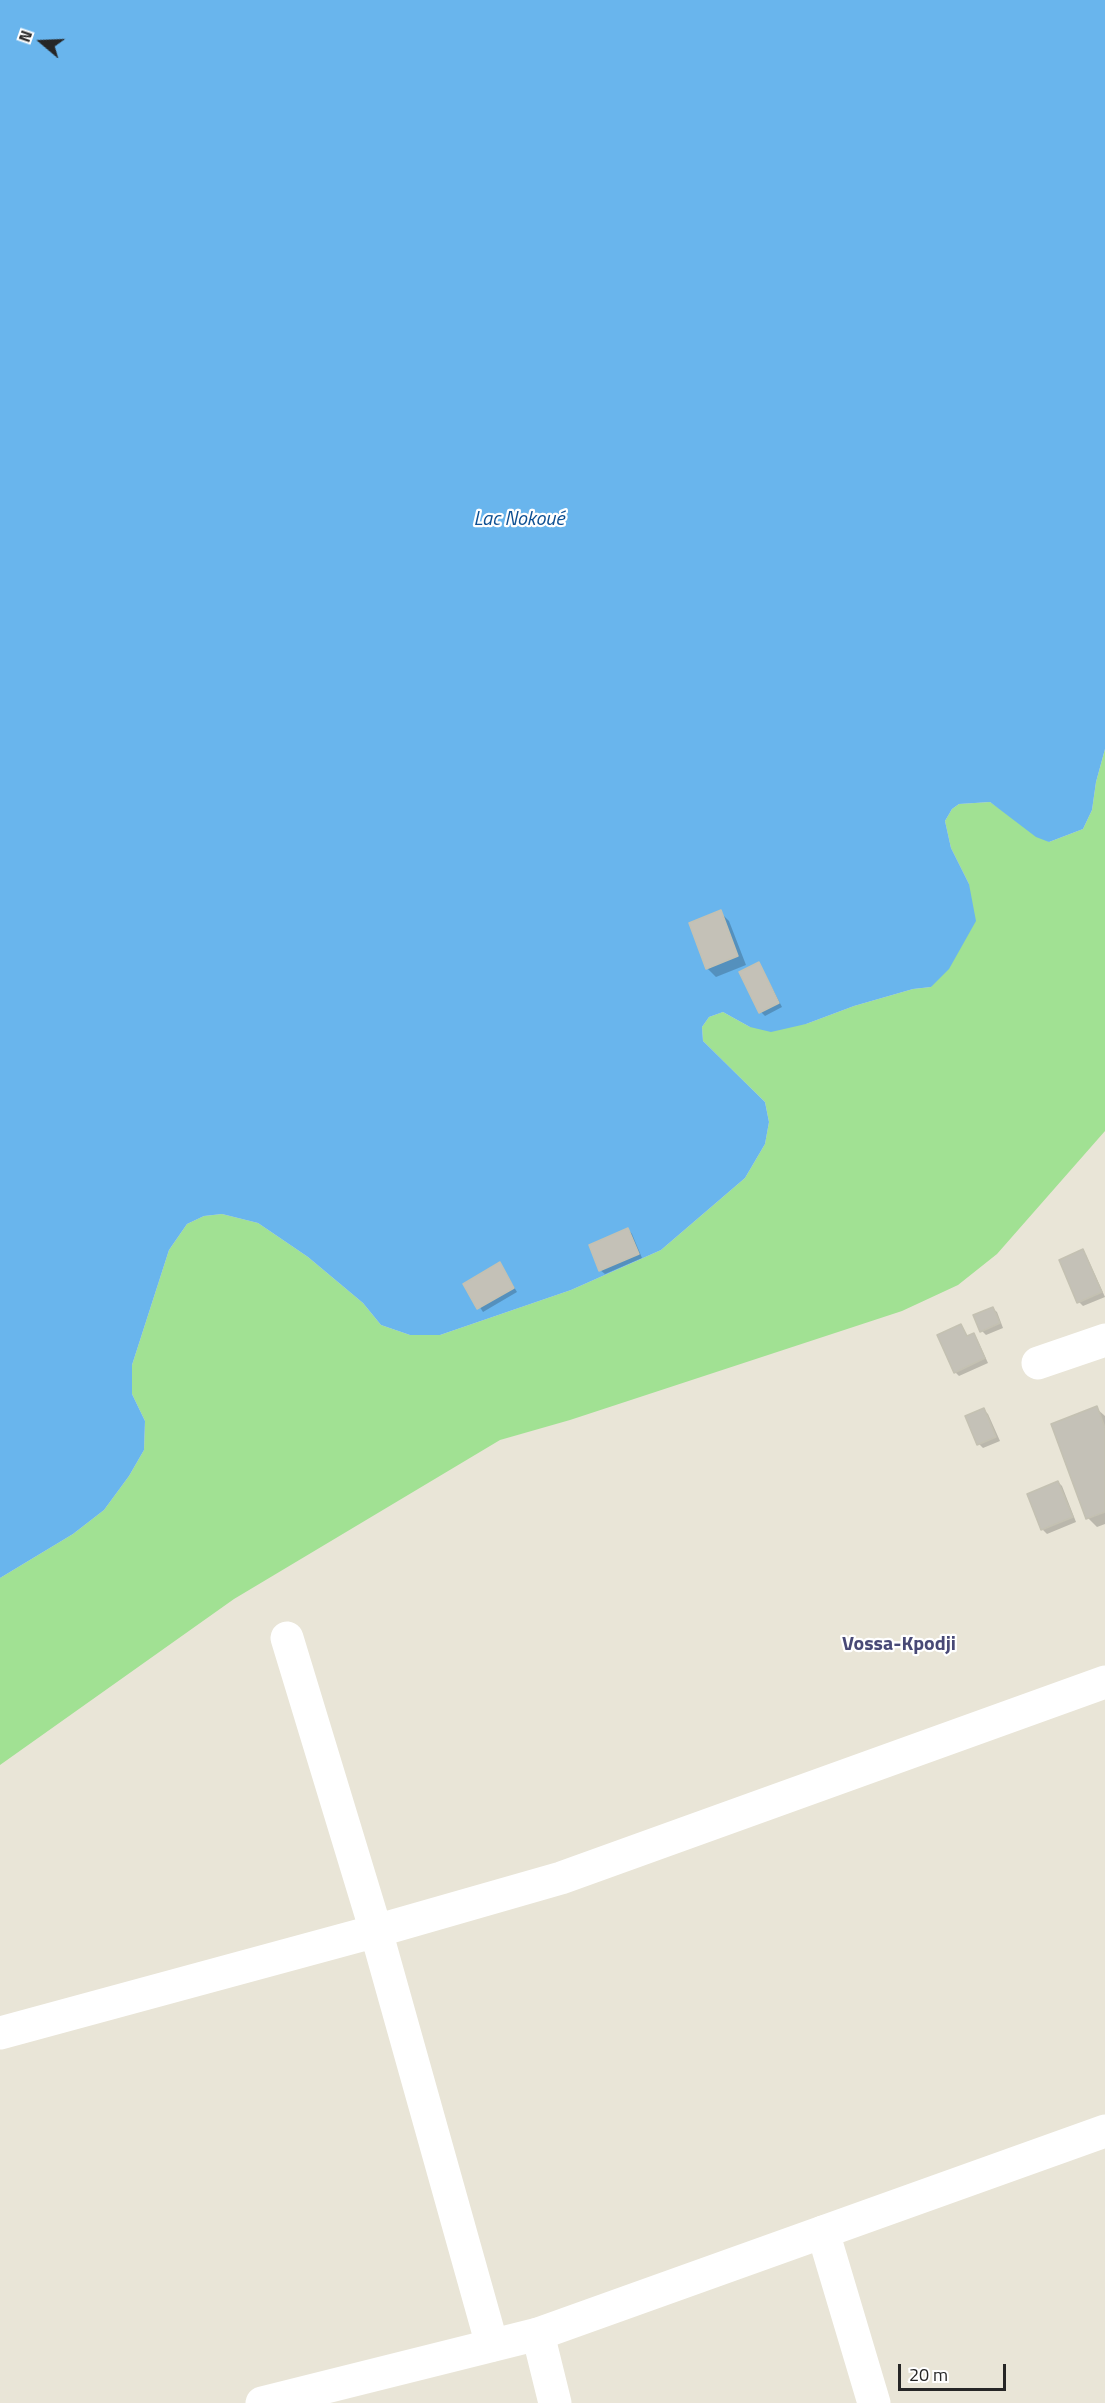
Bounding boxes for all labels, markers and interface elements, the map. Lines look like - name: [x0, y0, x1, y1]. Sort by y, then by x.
- north arrow: [12, 12, 72, 72]
- text: N: [12, 27, 38, 45]
- water label: Lac Nokoué: [473, 508, 565, 532]
- district label: Vossa-Kpodji: [842, 1633, 956, 1657]
- scale bar: [901, 2352, 1009, 2390]
- text: 20 m: [909, 2361, 948, 2388]

